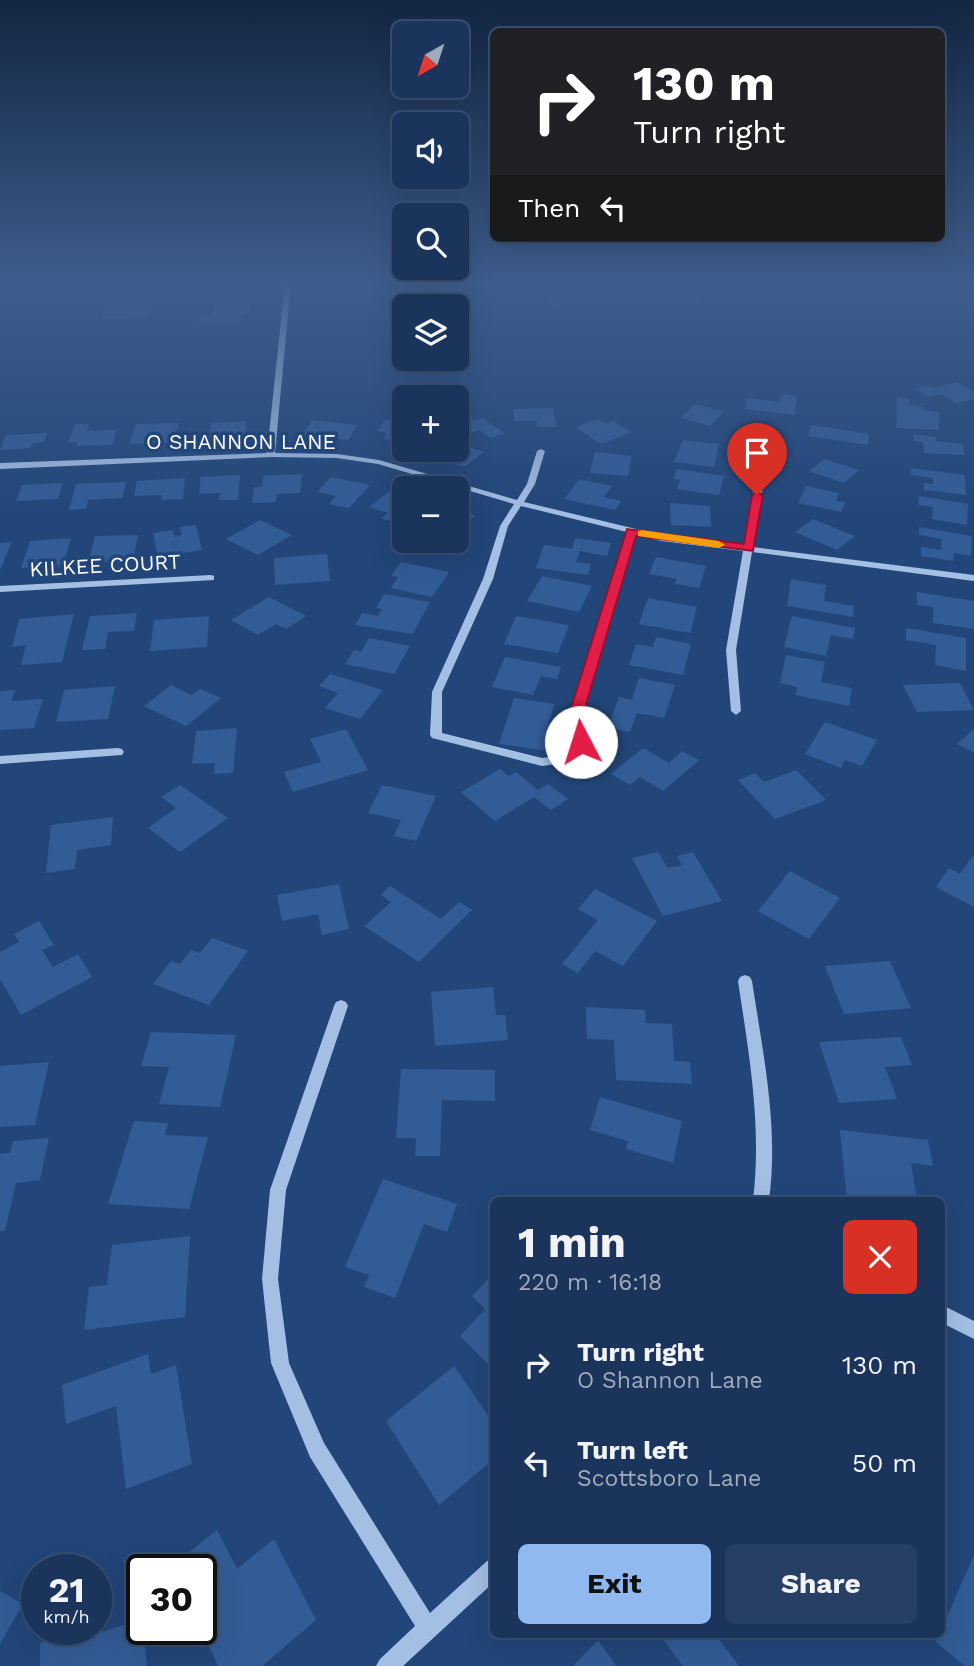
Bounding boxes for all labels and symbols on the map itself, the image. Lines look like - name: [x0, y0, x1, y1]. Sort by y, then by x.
- north arrow: [392, 21, 469, 98]
- pin: [727, 423, 787, 495]
- street label: O SHANNON LANE: [146, 429, 336, 454]
- street label: KILKEE COURT: [29, 549, 182, 581]
- position arrow: [544, 705, 618, 779]
- speed limit sign: 30: [126, 1554, 217, 1645]

